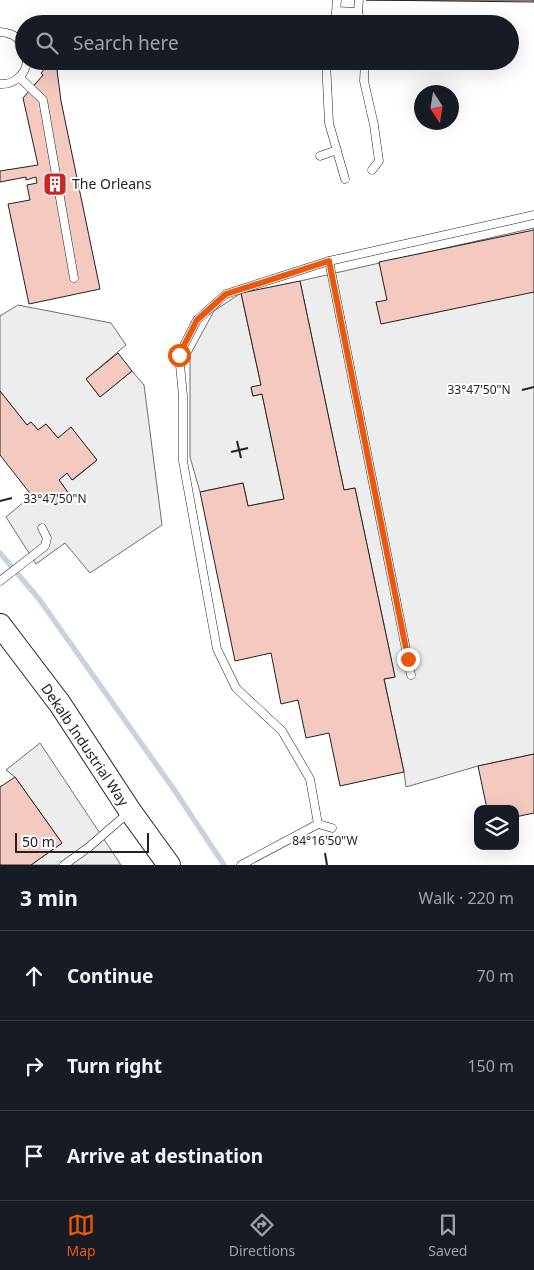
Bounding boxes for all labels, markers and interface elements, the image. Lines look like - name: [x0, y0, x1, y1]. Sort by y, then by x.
- search box: [15, 15, 519, 70]
- icon: search: [33, 29, 61, 57]
- text: Search here: [73, 30, 179, 56]
- north arrow: [414, 85, 459, 130]
- building icon: The Orleans: [42, 171, 68, 197]
- place label: The Orleans: [72, 174, 152, 193]
- route start: [168, 344, 191, 367]
- text: 33°47'50"N: [447, 381, 511, 398]
- text: 33°47'50"N: [23, 490, 87, 507]
- route end: [397, 648, 420, 671]
- street label: Dekalb Industrial Way: [37, 680, 134, 810]
- map controls: [474, 805, 519, 850]
- button: layers: [474, 805, 519, 850]
- scale bar: [15, 830, 149, 853]
- text: 50 m: [22, 832, 55, 851]
- text: 84°16'50"W: [292, 832, 358, 849]
- text: 3 min: [20, 884, 78, 912]
- text: Walk · 220 m: [419, 887, 514, 909]
- icon: ahead: [20, 962, 48, 990]
- text: Continue: [67, 963, 153, 989]
- text: 70 m: [477, 965, 514, 987]
- icon: right: [20, 1052, 48, 1080]
- text: Turn right: [67, 1053, 162, 1079]
- text: 150 m: [467, 1055, 514, 1077]
- icon: arrive: [20, 1142, 48, 1170]
- text: Arrive at destination: [67, 1143, 263, 1169]
- tab: Map: [67, 1211, 96, 1260]
- tab: Directions: [229, 1211, 295, 1260]
- tab: Saved: [428, 1211, 467, 1260]

